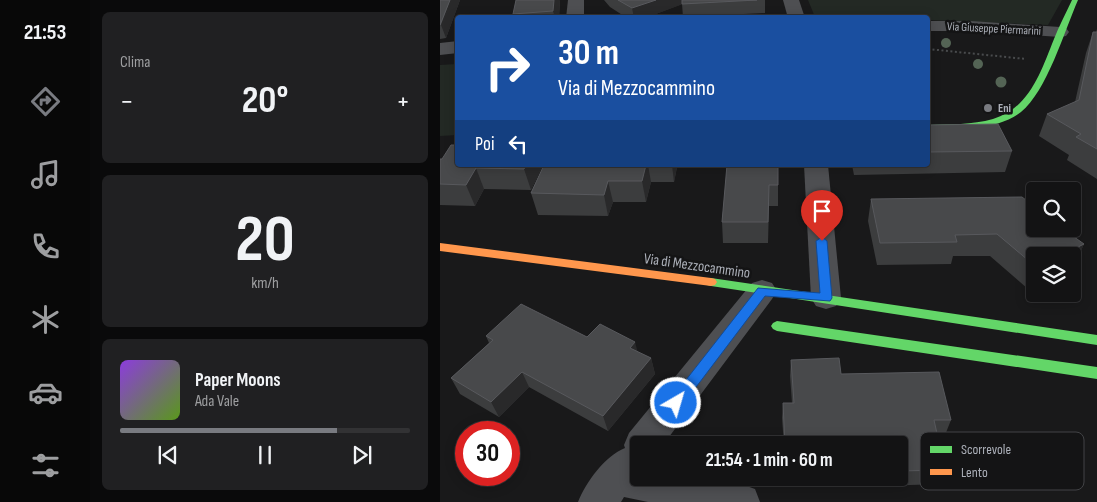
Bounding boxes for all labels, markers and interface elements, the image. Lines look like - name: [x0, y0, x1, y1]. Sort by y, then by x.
- text: 21:53: [24, 19, 66, 46]
- street label: Via Giuseppe Piermarini: [947, 19, 1041, 39]
- text: 30 m: [558, 32, 619, 75]
- icon: right: [475, 35, 540, 100]
- text: Clima: [120, 53, 150, 72]
- text: Via di Mezzocammino: [558, 75, 715, 102]
- text: 20°: [242, 78, 288, 123]
- icon: directions: [28, 84, 63, 119]
- text: −: [120, 85, 134, 118]
- text: +: [396, 85, 410, 118]
- place label: Eni: [998, 101, 1011, 116]
- marker: Eni: [982, 102, 994, 114]
- icon: left: [504, 130, 532, 158]
- text: Poi: [475, 133, 494, 156]
- icon: music: [28, 157, 63, 192]
- map controls: [1026, 182, 1081, 302]
- button: search: [1026, 182, 1081, 237]
- pin: [801, 190, 843, 241]
- icon: arrive: [808, 197, 836, 225]
- text: 20: [235, 202, 295, 280]
- icon: phone: [28, 229, 63, 264]
- button: layers: [1026, 247, 1081, 302]
- street label: Via di Mezzocammino: [643, 249, 751, 283]
- text: km/h: [251, 274, 279, 293]
- icon: climate: [28, 302, 63, 337]
- text: Paper Moons: [195, 369, 281, 392]
- icon: car: [28, 375, 63, 410]
- position arrow: [649, 376, 701, 428]
- text: Ada Vale: [195, 392, 239, 411]
- speed limit sign: 30: [455, 421, 520, 486]
- legend: [920, 432, 1084, 490]
- icon: previous: [154, 441, 182, 469]
- icon: pause: [251, 441, 279, 469]
- icon: next: [348, 441, 376, 469]
- text: Scorrevole: [961, 441, 1011, 458]
- icon: filters: [28, 448, 63, 483]
- text: 21:54 · 1 min · 60 m: [705, 449, 833, 472]
- text: Lento: [961, 464, 988, 481]

